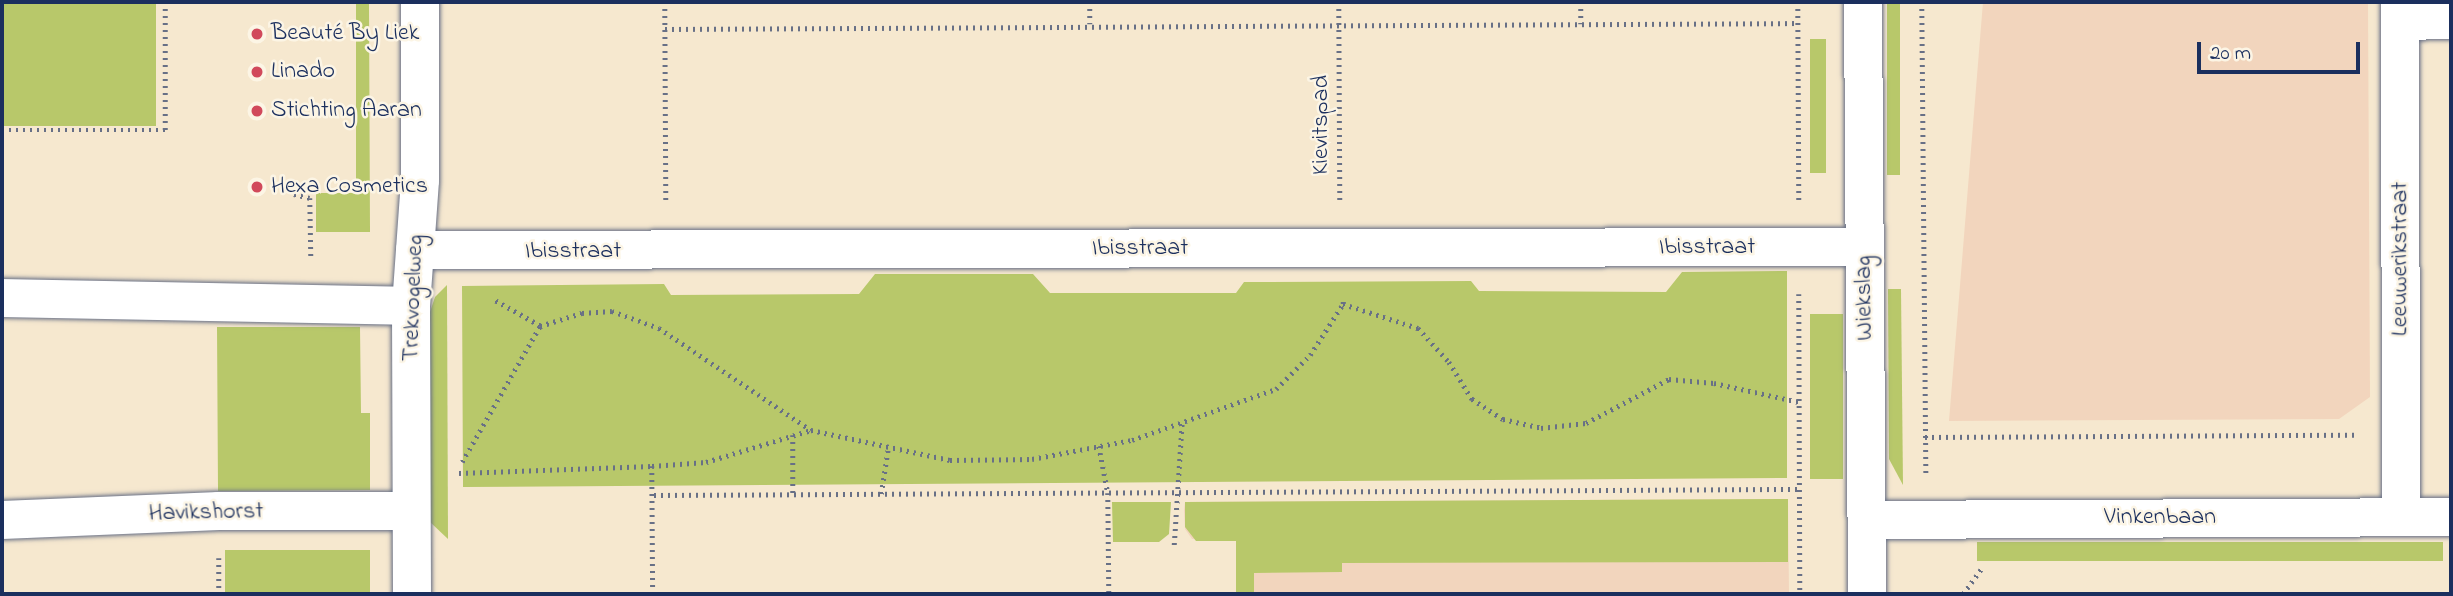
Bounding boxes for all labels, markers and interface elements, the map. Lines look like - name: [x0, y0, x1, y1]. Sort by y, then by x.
- place label: Beauté By Liek: [271, 20, 419, 48]
- marker: Beauté By Liek: [249, 26, 265, 42]
- scale bar: [2201, 28, 2364, 72]
- text: 20 m: [2210, 39, 2251, 69]
- place label: Linado: [271, 58, 335, 86]
- marker: Linado: [249, 64, 265, 80]
- street label: Kievitspad: [1308, 75, 1336, 175]
- place label: Stichting Aaran: [271, 97, 422, 125]
- marker: Stichting Aaran: [249, 103, 265, 119]
- place label: Hexa Cosmetics: [271, 173, 428, 201]
- marker: Hexa Cosmetics: [249, 179, 265, 195]
- street label: Leeuwerikstraat: [2387, 182, 2415, 336]
- street label: Trekvogelweg: [397, 234, 431, 362]
- street label: Ibisstraat: [1659, 234, 1755, 262]
- street label: Ibisstraat: [1092, 235, 1188, 263]
- street label: Ibisstraat: [525, 238, 621, 266]
- street label: Wiekslag: [1850, 255, 1880, 341]
- street label: Havikshorst: [148, 498, 264, 528]
- street label: Vinkenbaan: [2104, 504, 2216, 532]

